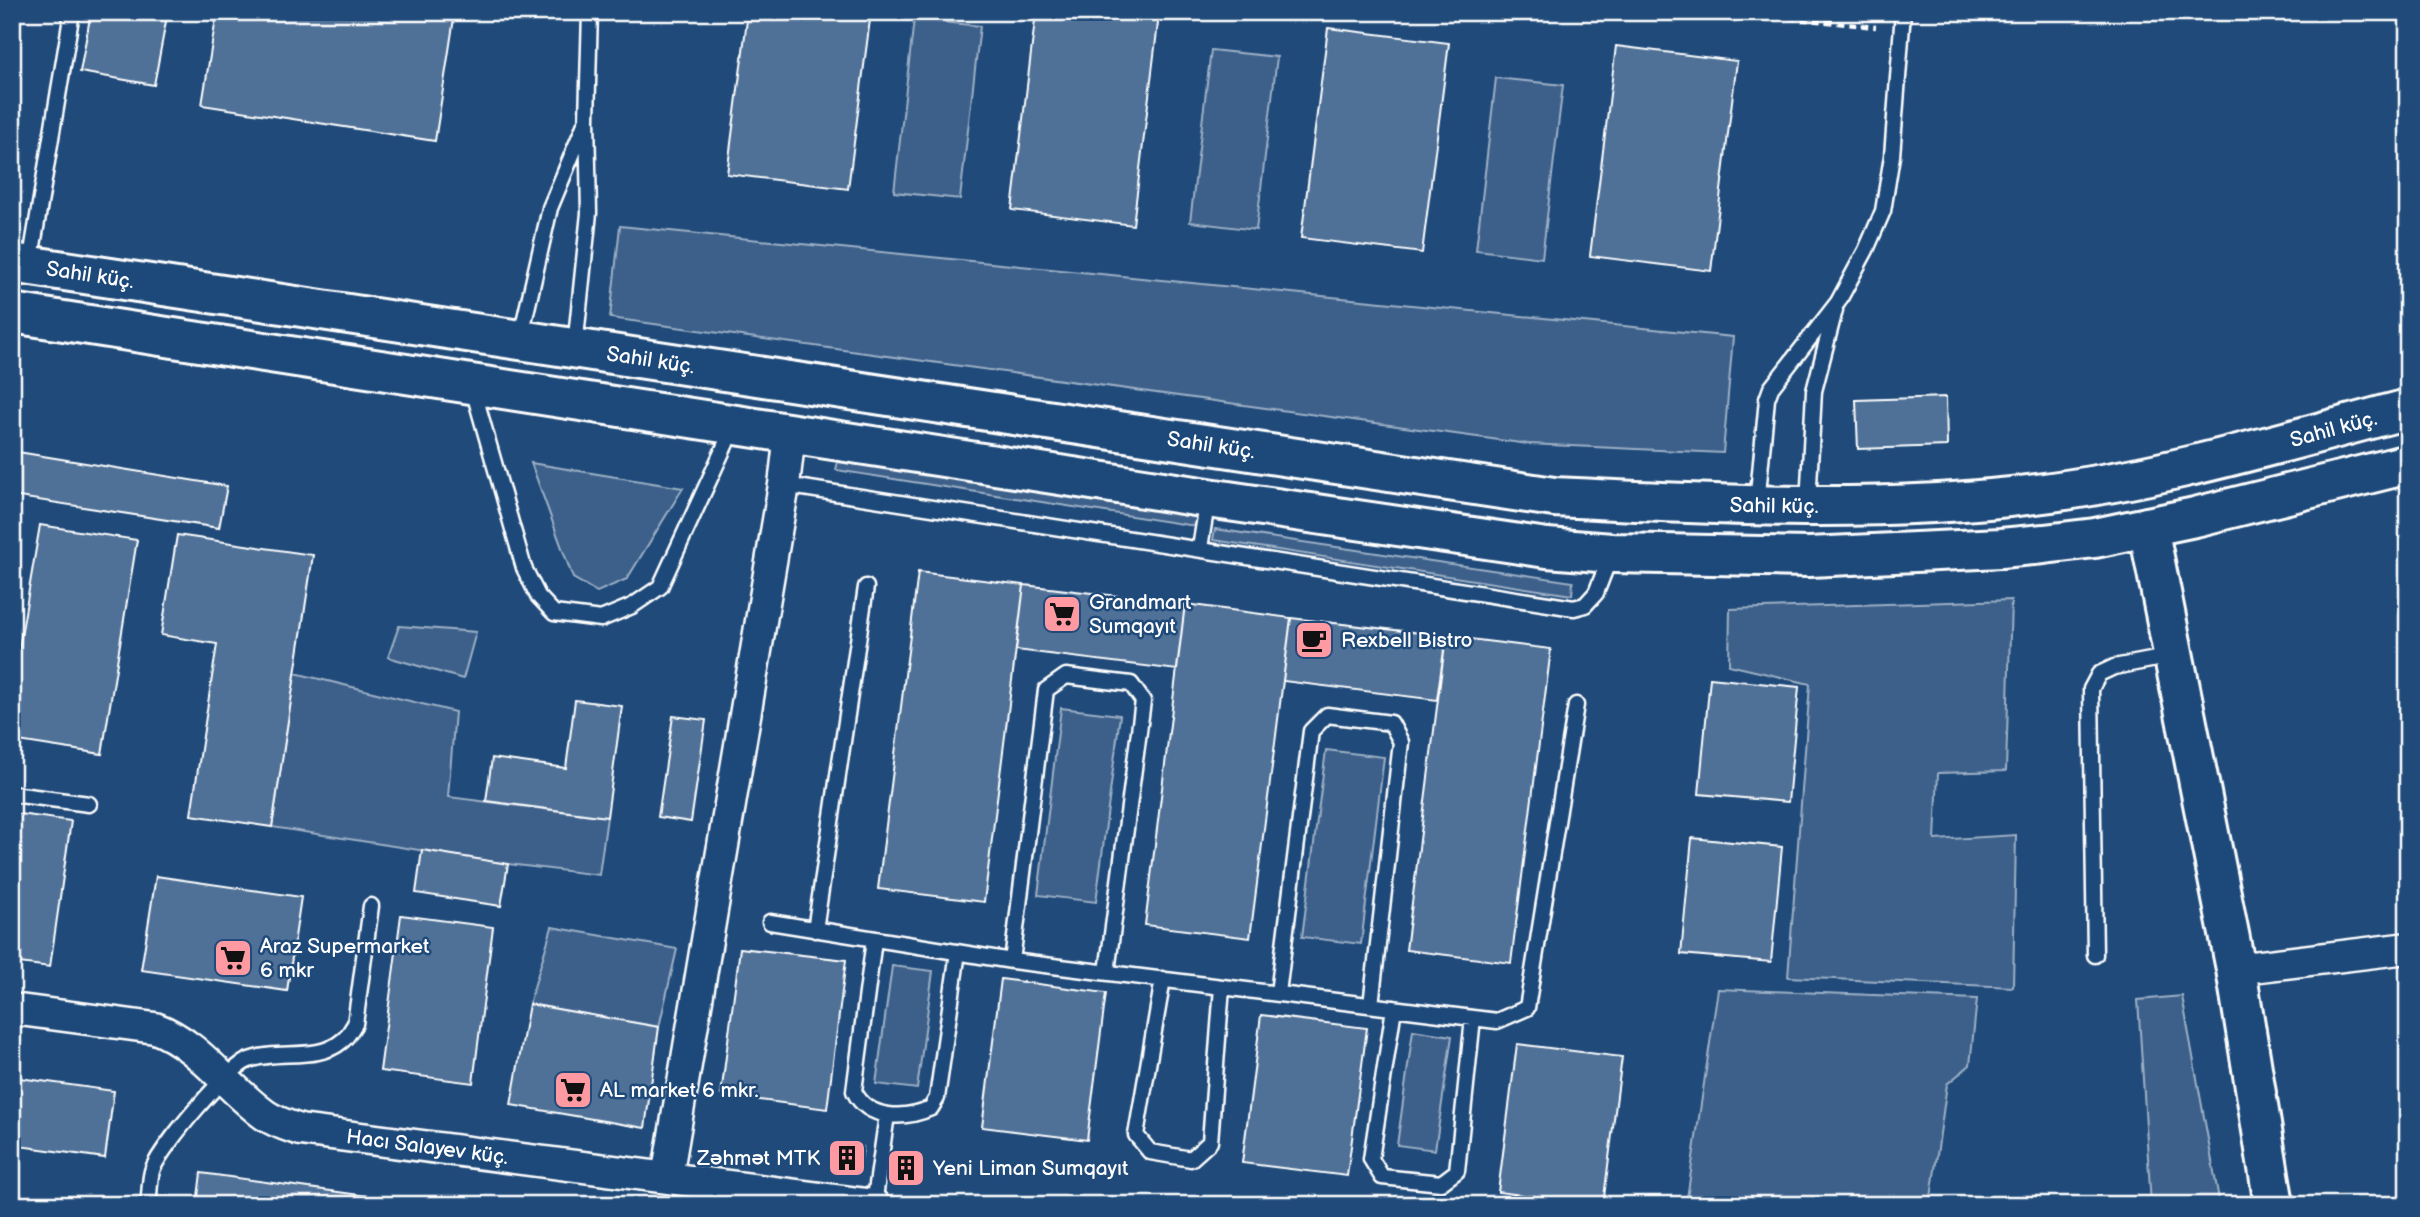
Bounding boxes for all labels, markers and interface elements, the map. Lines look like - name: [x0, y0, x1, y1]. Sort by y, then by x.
- street label: Sahil küç.: [44, 256, 136, 294]
- street label: Sahil küç.: [605, 341, 696, 379]
- street label: Sahil küç.: [2287, 405, 2380, 453]
- street label: Sahil küç.: [1165, 426, 1257, 464]
- street label: Sahil küç.: [1729, 492, 1819, 519]
- place label: Grandmart Sumqayıt: [1089, 590, 1192, 639]
- supermarket icon: Grandmart Sumqayıt: [1041, 593, 1083, 635]
- cafe icon: Rexbell Bistro: [1293, 619, 1335, 661]
- place label: Rexbell Bistro: [1341, 628, 1473, 653]
- place label: Araz Supermarket 6 mkr: [260, 934, 430, 983]
- supermarket icon: Araz Supermarket 6 mkr: [212, 937, 254, 979]
- supermarket icon: AL market 6 mkr.: [552, 1069, 594, 1111]
- place label: AL market 6 mkr.: [600, 1078, 759, 1103]
- street label: Hacı Salayev küç.: [345, 1124, 510, 1170]
- building icon: Zəhmət MTK: [826, 1137, 868, 1179]
- place label: Zəhmət MTK: [696, 1146, 820, 1171]
- building icon: Yeni Liman Sumqayıt: [885, 1147, 927, 1189]
- place label: Yeni Liman Sumqayıt: [932, 1156, 1129, 1181]

